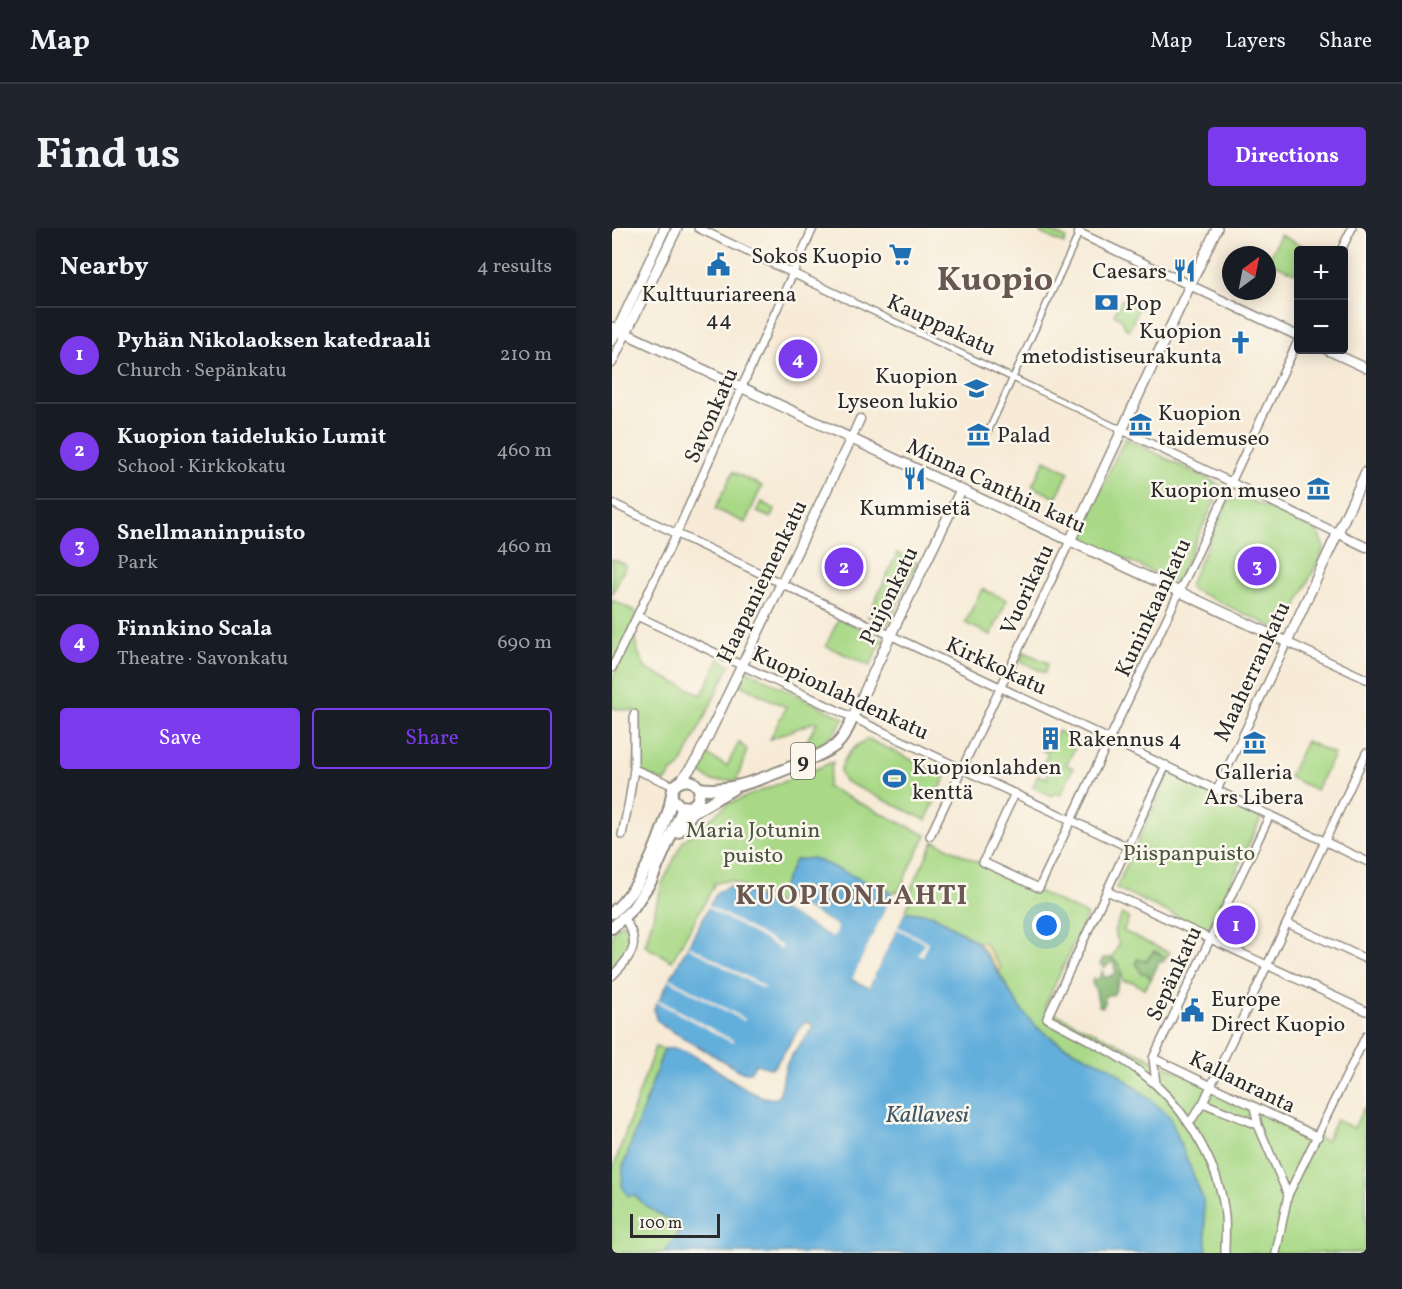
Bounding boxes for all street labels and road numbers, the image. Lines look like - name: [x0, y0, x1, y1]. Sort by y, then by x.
- street label: Kauppakatu: [881, 287, 1001, 365]
- street label: Savonkatu: [677, 363, 747, 469]
- street label: Minna Canthin katu: [901, 432, 1091, 543]
- street label: Haapaniemenkatu: [710, 495, 816, 669]
- street label: Kuninkaankatu: [1109, 534, 1200, 683]
- street label: Vuorikatu: [994, 540, 1063, 640]
- street label: Puijonkatu: [853, 542, 927, 650]
- street label: Maaherrankatu: [1207, 597, 1299, 747]
- street label: Kirkkokatu: [940, 630, 1052, 704]
- street label: Kuopionlahdenkatu: [746, 640, 934, 749]
- road number: 9: [791, 743, 815, 779]
- street label: Sepänkatu: [1140, 921, 1211, 1027]
- street label: Kallanranta: [1183, 1044, 1300, 1122]

